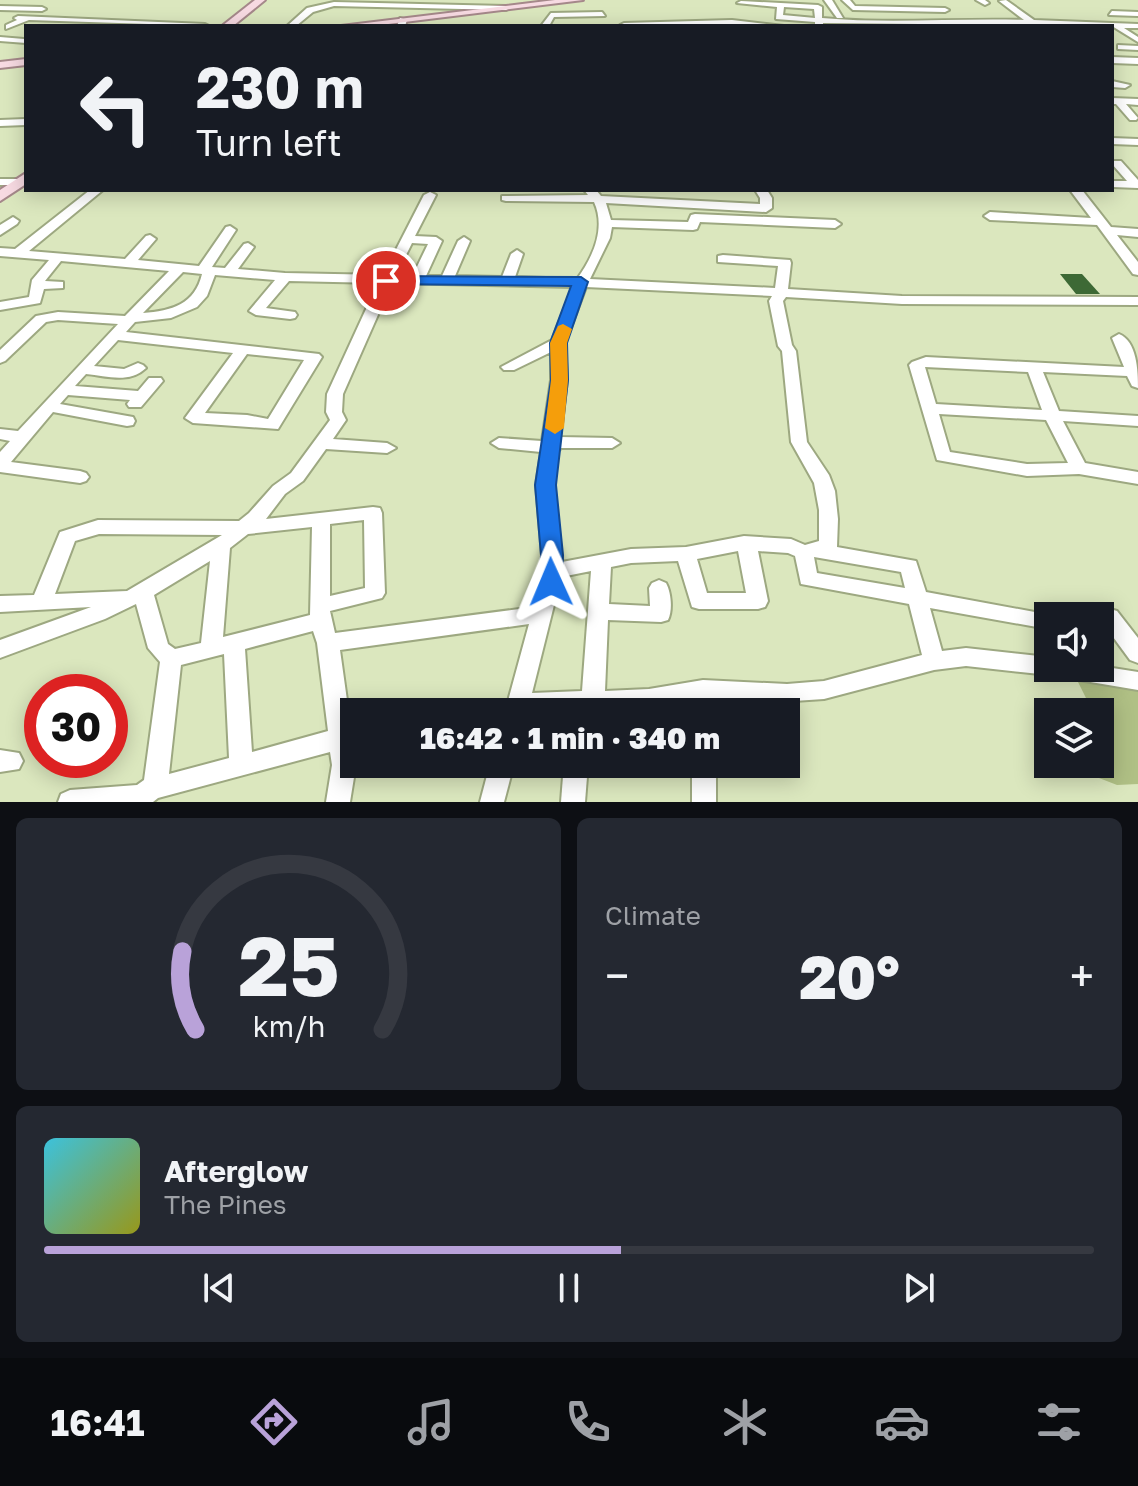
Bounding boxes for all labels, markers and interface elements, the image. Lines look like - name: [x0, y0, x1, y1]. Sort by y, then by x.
- text: 230 m: [196, 53, 364, 120]
- icon: left: [64, 56, 168, 160]
- text: Turn left: [196, 121, 342, 164]
- pin: [352, 247, 420, 315]
- icon: arrive: [364, 259, 408, 303]
- position arrow: [509, 540, 593, 624]
- map controls: [1034, 602, 1114, 778]
- button: sound: [1034, 602, 1114, 682]
- speed limit sign: 30: [24, 674, 128, 778]
- button: layers: [1034, 698, 1114, 778]
- text: 16:42 · 1 min · 340 m: [420, 720, 720, 756]
- text: Climate: [605, 900, 701, 931]
- text: 25: [238, 914, 339, 1014]
- text: 20°: [799, 940, 900, 1012]
- text: −: [605, 949, 629, 1002]
- text: +: [1070, 949, 1094, 1002]
- text: km/h: [252, 1009, 325, 1043]
- text: Afterglow: [164, 1153, 308, 1189]
- text: The Pines: [164, 1189, 287, 1220]
- icon: previous: [197, 1266, 241, 1310]
- icon: pause: [547, 1266, 591, 1310]
- icon: next: [897, 1266, 941, 1310]
- icon: directions: [246, 1394, 302, 1450]
- icon: music: [403, 1394, 459, 1450]
- icon: phone: [560, 1394, 616, 1450]
- icon: climate: [717, 1394, 773, 1450]
- icon: car: [874, 1394, 930, 1450]
- icon: filters: [1031, 1394, 1087, 1450]
- text: 16:41: [51, 1401, 145, 1444]

